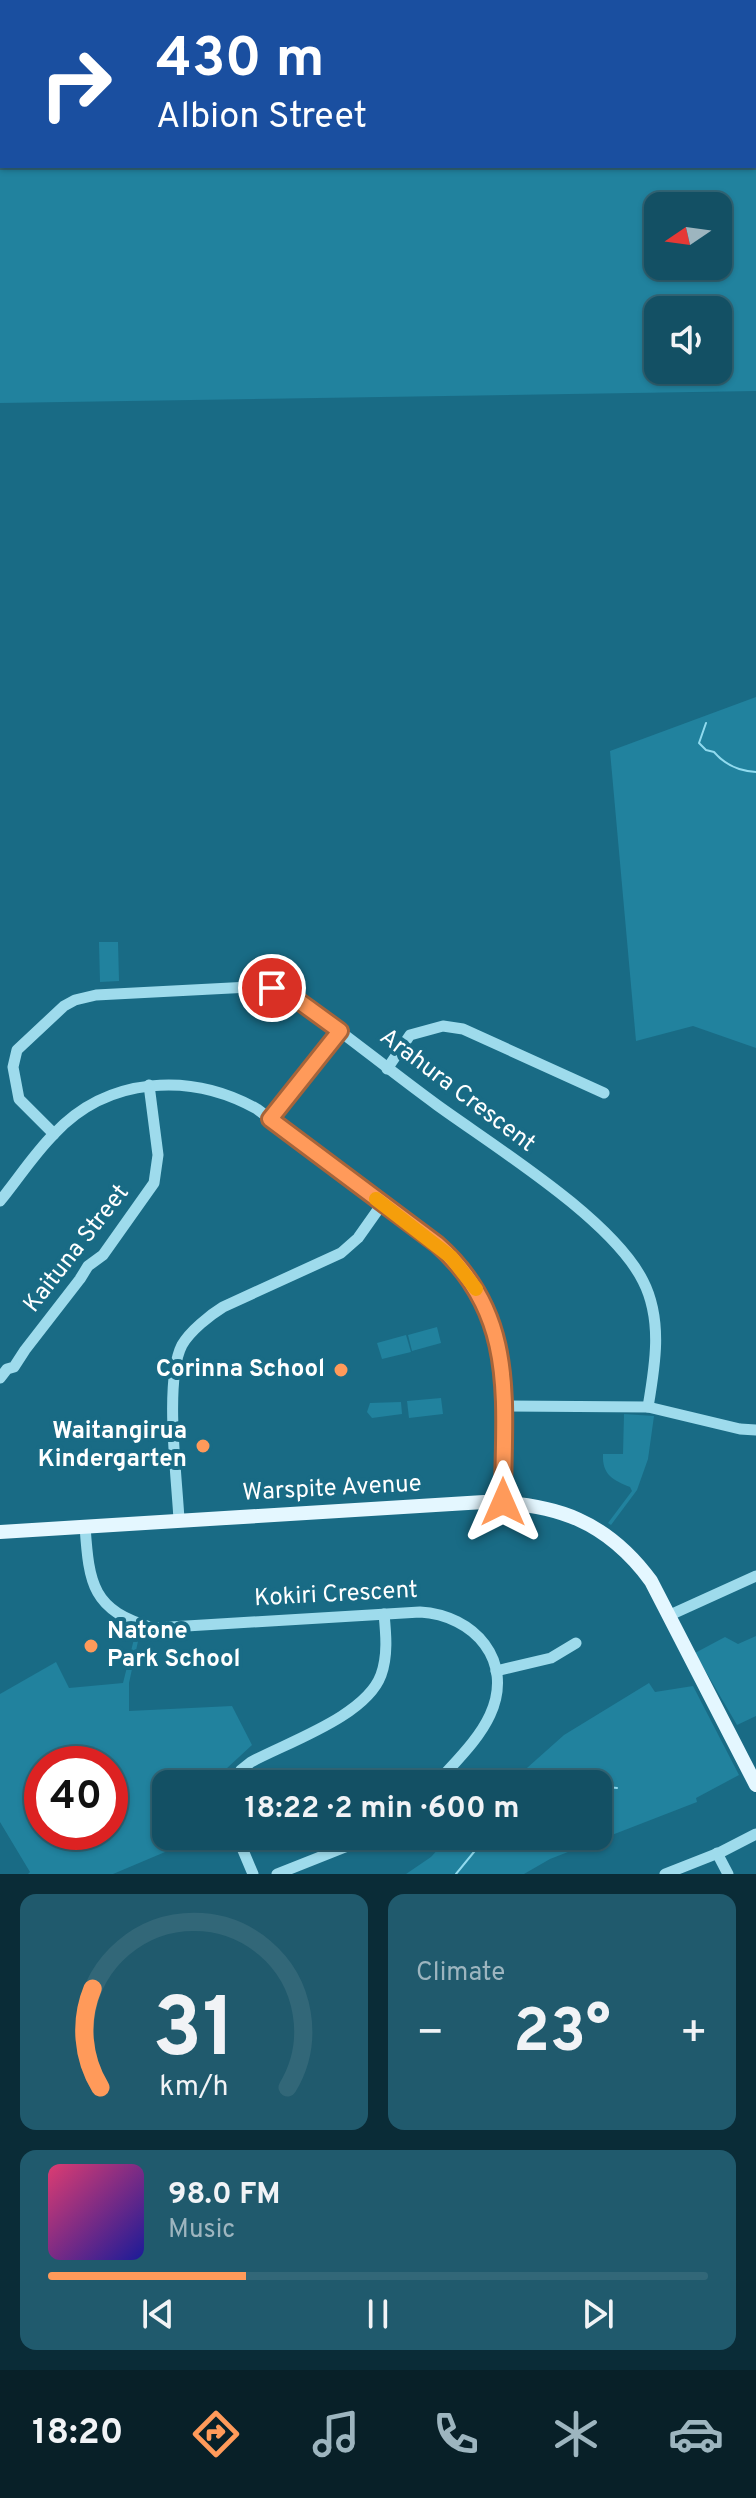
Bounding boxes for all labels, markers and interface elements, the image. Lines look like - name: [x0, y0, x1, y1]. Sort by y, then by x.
- text: 430 m: [156, 26, 325, 96]
- icon: right: [24, 32, 128, 136]
- text: Albion Street: [156, 95, 367, 141]
- north arrow: [644, 192, 732, 280]
- map controls: [644, 192, 732, 384]
- button: sound: [644, 296, 732, 384]
- pin: [238, 954, 306, 1022]
- icon: arrive: [250, 966, 294, 1010]
- street label: Arahura Crescent: [373, 1023, 541, 1159]
- street label: Kaituna Street: [18, 1179, 136, 1319]
- place label: Corinna School: [156, 1355, 325, 1385]
- marker: Corinna School: [332, 1361, 350, 1379]
- place label: Waitangirua Kindergarten: [38, 1417, 187, 1475]
- marker: Waitangirua Kindergarten: [194, 1437, 212, 1455]
- position arrow: [461, 1460, 545, 1544]
- street label: Warspite Avenue: [242, 1469, 422, 1509]
- street label: Kokiri Crescent: [253, 1576, 419, 1614]
- place label: Natone Park School: [107, 1617, 241, 1675]
- marker: Natone Park School: [82, 1637, 100, 1655]
- speed limit sign: 40: [24, 1746, 128, 1850]
- text: 18:22 · 2 min · 600 m: [244, 1791, 520, 1828]
- text: Climate: [416, 1957, 505, 1990]
- text: 31: [153, 1981, 235, 2086]
- text: 23°: [513, 1997, 611, 2073]
- text: −: [416, 2007, 444, 2063]
- text: +: [680, 2007, 708, 2063]
- text: km/h: [159, 2070, 229, 2106]
- text: 98.0 FM: [168, 2177, 281, 2214]
- text: Music: [168, 2214, 235, 2247]
- icon: previous: [136, 2292, 180, 2336]
- icon: pause: [356, 2292, 400, 2336]
- icon: next: [576, 2292, 620, 2336]
- icon: directions: [188, 2406, 244, 2462]
- icon: music: [308, 2406, 364, 2462]
- icon: phone: [428, 2406, 484, 2462]
- icon: climate: [548, 2406, 604, 2462]
- icon: car: [668, 2406, 724, 2462]
- text: 18:20: [32, 2411, 124, 2457]

